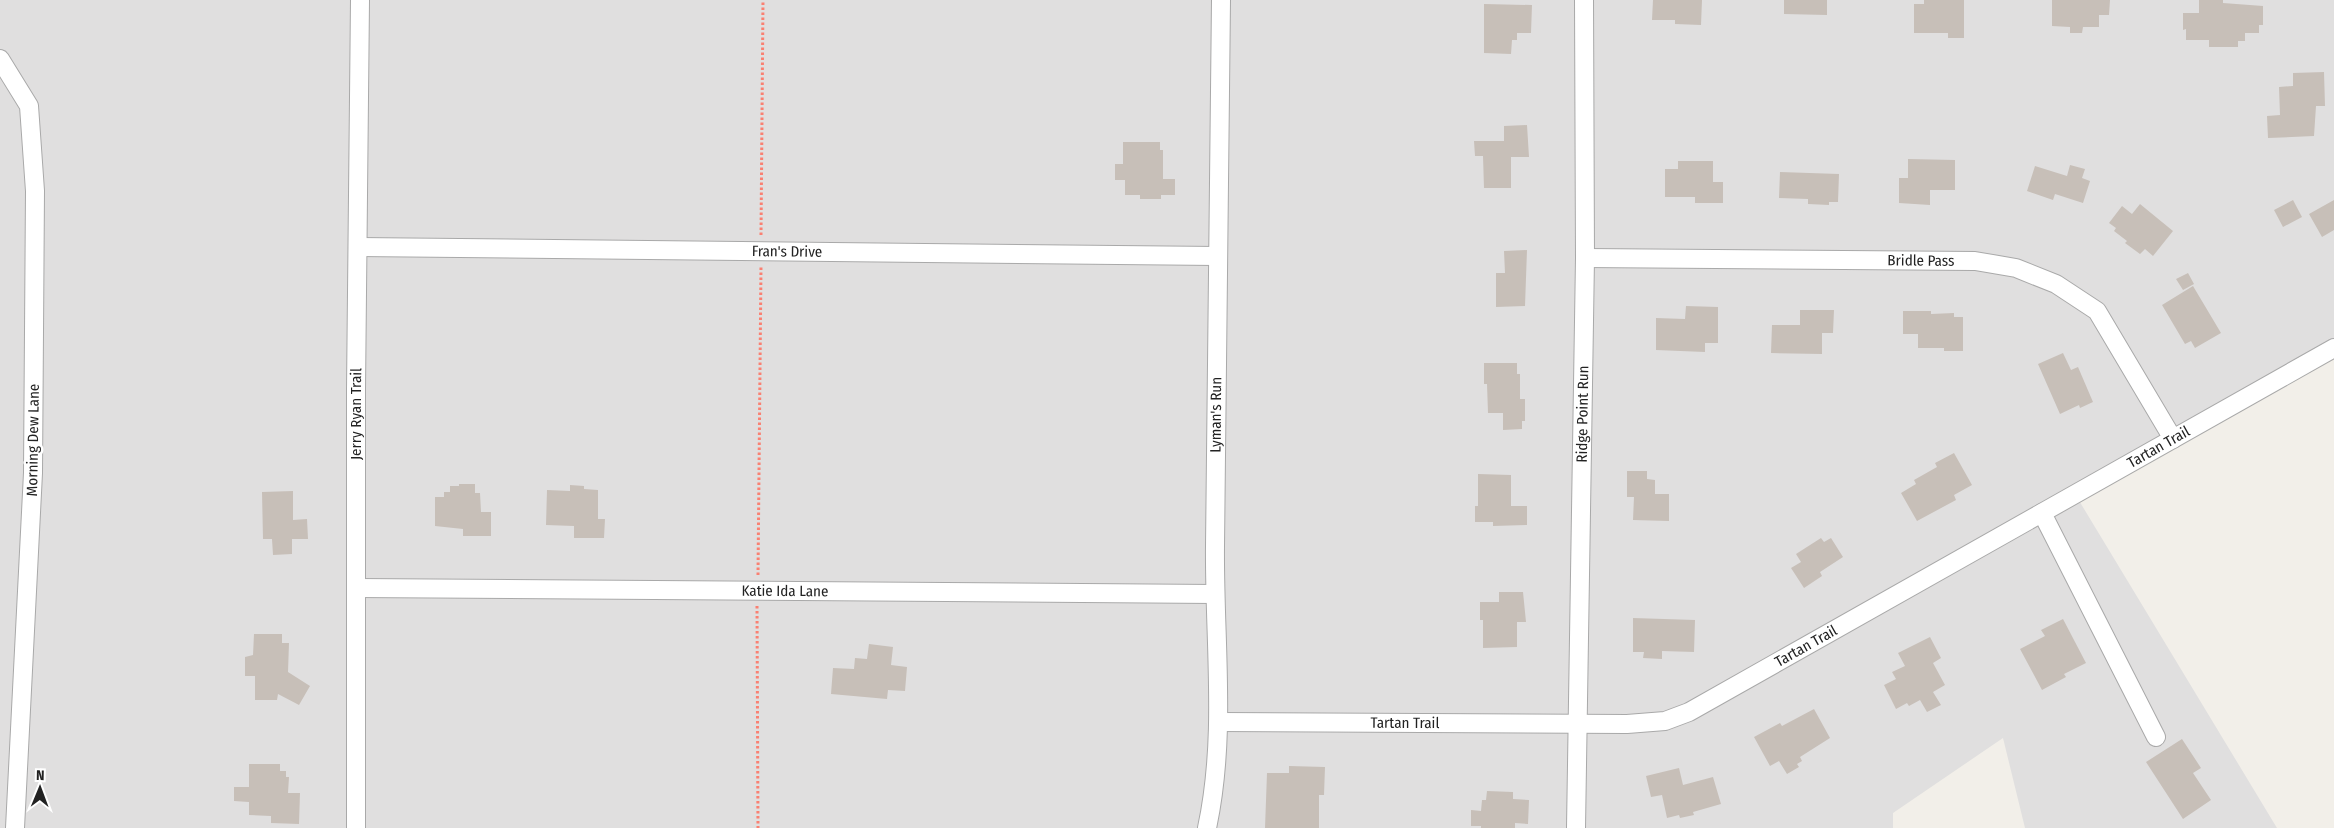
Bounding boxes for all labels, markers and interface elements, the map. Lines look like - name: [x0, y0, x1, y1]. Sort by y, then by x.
- street label: Fran's Drive: [752, 242, 822, 261]
- street label: Bridle Pass: [1887, 251, 1955, 270]
- street label: Ridge Point Run: [1573, 365, 1592, 463]
- street label: Jerry Ryan Trail: [347, 368, 365, 460]
- street label: Lyman's Run: [1207, 377, 1225, 453]
- street label: Morning Dew Lane: [23, 384, 43, 496]
- street label: Tartan Trail: [2124, 422, 2193, 472]
- street label: Katie Ida Lane: [741, 582, 829, 600]
- street label: Tartan Trail: [1772, 621, 1840, 671]
- street label: Tartan Trail: [1371, 714, 1439, 732]
- north arrow: [15, 763, 65, 813]
- text: N: [36, 767, 45, 784]

